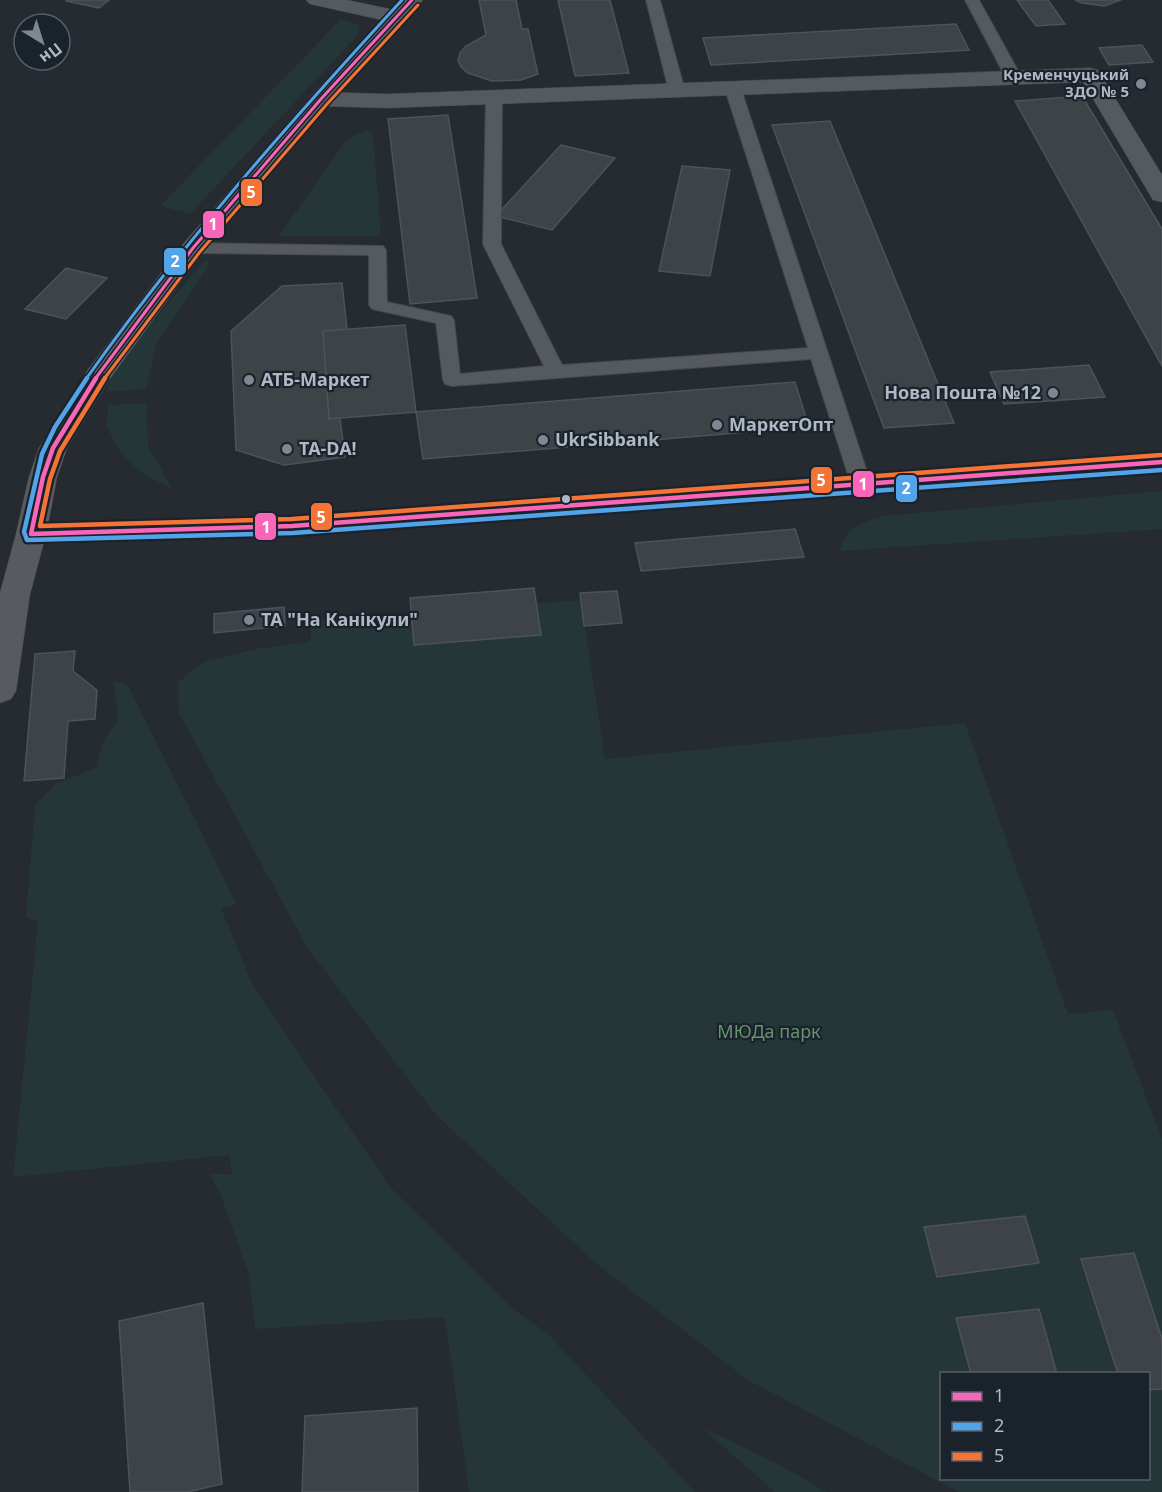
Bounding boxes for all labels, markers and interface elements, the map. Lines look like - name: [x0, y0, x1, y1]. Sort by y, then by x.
- north arrow: [12, 12, 72, 72]
- text: Пн: [36, 38, 67, 69]
- place label: Кременчуцький ЗДО № 5: [1003, 64, 1129, 101]
- marker: Кременчуцький ЗДО № 5: [1134, 77, 1148, 91]
- line badge: 5: [240, 178, 263, 207]
- text: 5: [246, 181, 256, 203]
- line badge: 1: [202, 210, 225, 239]
- text: 1: [208, 213, 218, 235]
- line badge: 2: [163, 247, 187, 276]
- text: 2: [170, 250, 180, 272]
- place label: АТБ-Маркет: [261, 367, 369, 391]
- marker: АТБ-Маркет: [242, 373, 256, 387]
- place label: Нова Пошта №12: [884, 380, 1041, 404]
- marker: Нова Пошта №12: [1046, 386, 1060, 400]
- place label: МаркетОпт: [729, 412, 833, 436]
- marker: МаркетОпт: [710, 418, 724, 432]
- place label: UkrSibbank: [555, 427, 660, 451]
- marker: UkrSibbank: [536, 433, 550, 447]
- place label: TA-DA!: [299, 436, 357, 460]
- marker: TA-DA!: [280, 442, 294, 456]
- line badge: 5: [810, 466, 833, 494]
- text: 5: [816, 469, 826, 491]
- line badge: 1: [852, 470, 875, 498]
- text: 1: [858, 473, 868, 495]
- line badge: 2: [895, 474, 918, 503]
- text: 2: [901, 477, 911, 499]
- unlabelled marker: [560, 493, 572, 505]
- line badge: 5: [310, 502, 333, 531]
- text: 5: [316, 506, 326, 528]
- line badge: 1: [254, 512, 277, 541]
- text: 1: [261, 516, 271, 538]
- place label: ТА "На Канікули": [261, 607, 418, 631]
- marker: ТА "На Канікули": [242, 613, 256, 627]
- park label: МЮДа парк: [717, 1019, 821, 1043]
- legend: [940, 1372, 1150, 1480]
- text: 1: [994, 1383, 1004, 1407]
- text: 2: [994, 1413, 1004, 1437]
- text: 5: [994, 1443, 1004, 1467]

